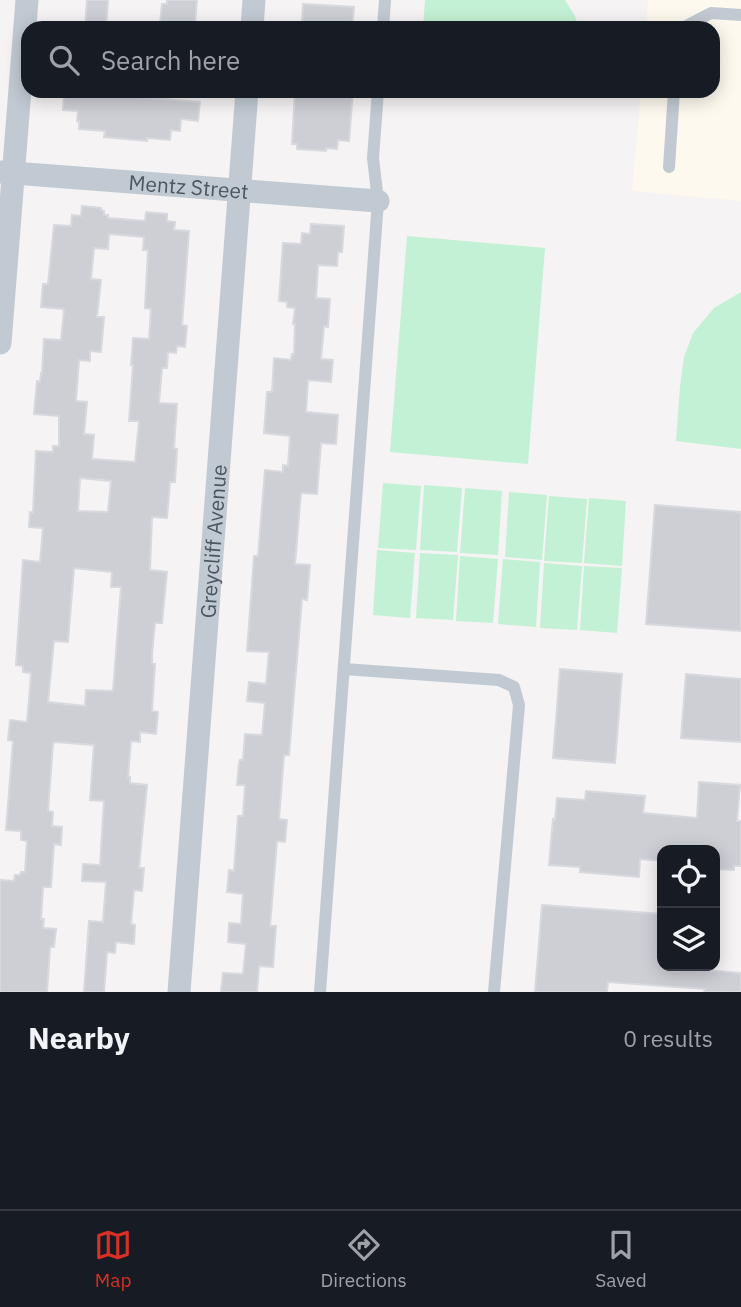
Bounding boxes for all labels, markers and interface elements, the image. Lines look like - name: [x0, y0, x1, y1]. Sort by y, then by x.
- search box: [21, 21, 720, 98]
- icon: search: [45, 41, 83, 79]
- text: Search here: [101, 43, 240, 77]
- street label: Mentz Street: [127, 168, 249, 205]
- street label: Greycliff Avenue: [193, 463, 233, 619]
- map controls: [657, 845, 720, 971]
- button: locate: [657, 845, 720, 908]
- button: layers: [657, 908, 720, 971]
- text: Nearby: [28, 1018, 130, 1057]
- text: 0 results: [623, 1023, 713, 1053]
- tab: Map: [94, 1226, 132, 1292]
- tab: Directions: [320, 1226, 407, 1292]
- tab: Saved: [595, 1226, 647, 1292]

